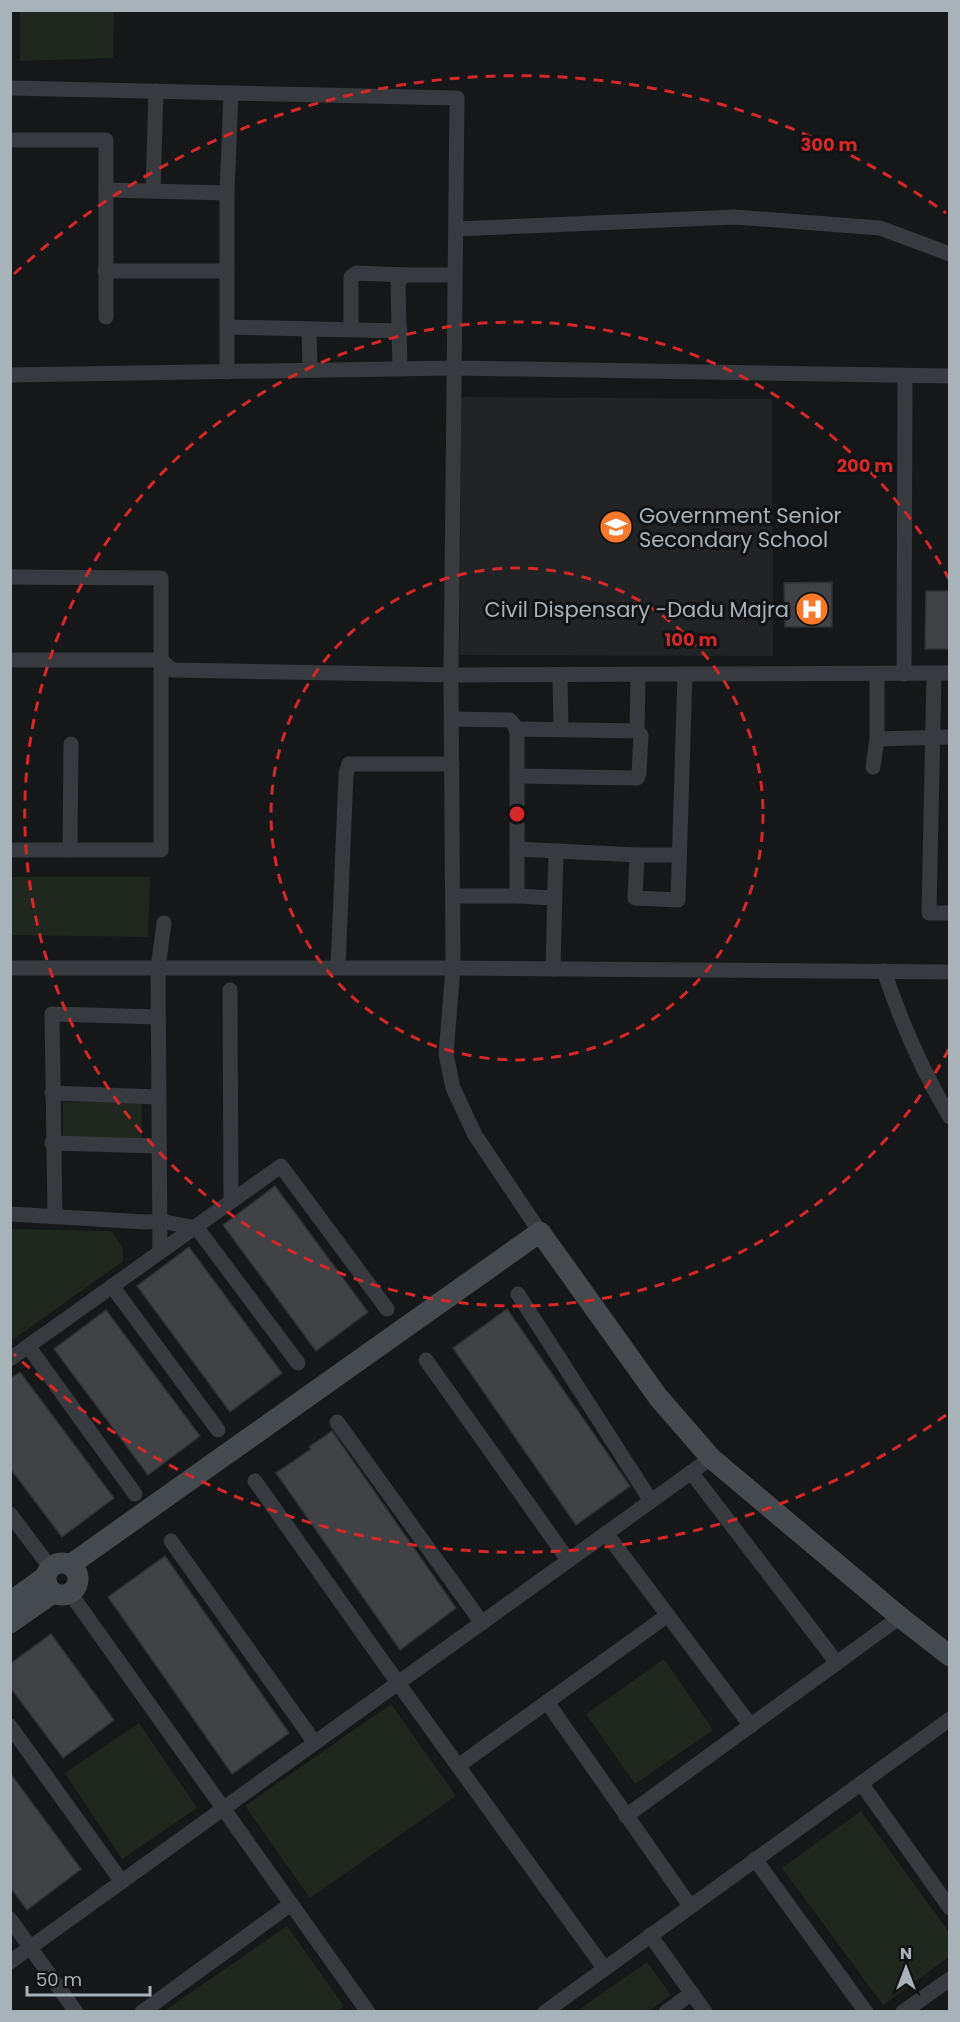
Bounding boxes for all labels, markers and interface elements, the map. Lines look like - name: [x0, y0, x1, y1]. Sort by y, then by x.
- text: 300 m: [800, 132, 858, 157]
- text: 200 m: [837, 453, 893, 478]
- place label: Government Senior Secondary School: [639, 501, 842, 554]
- school or university icon: Government Senior Secondary School: [598, 509, 634, 545]
- hospital icon: Civil Dispensary -Dadu Majra: [794, 591, 830, 627]
- place label: Civil Dispensary -Dadu Majra: [484, 595, 789, 624]
- text: 100 m: [664, 627, 718, 652]
- centre of rings: [507, 804, 527, 824]
- north arrow: [876, 1938, 936, 1998]
- text: N: [900, 1942, 912, 1965]
- scale bar: [27, 1959, 150, 1997]
- text: 50 m: [36, 1967, 82, 1992]

